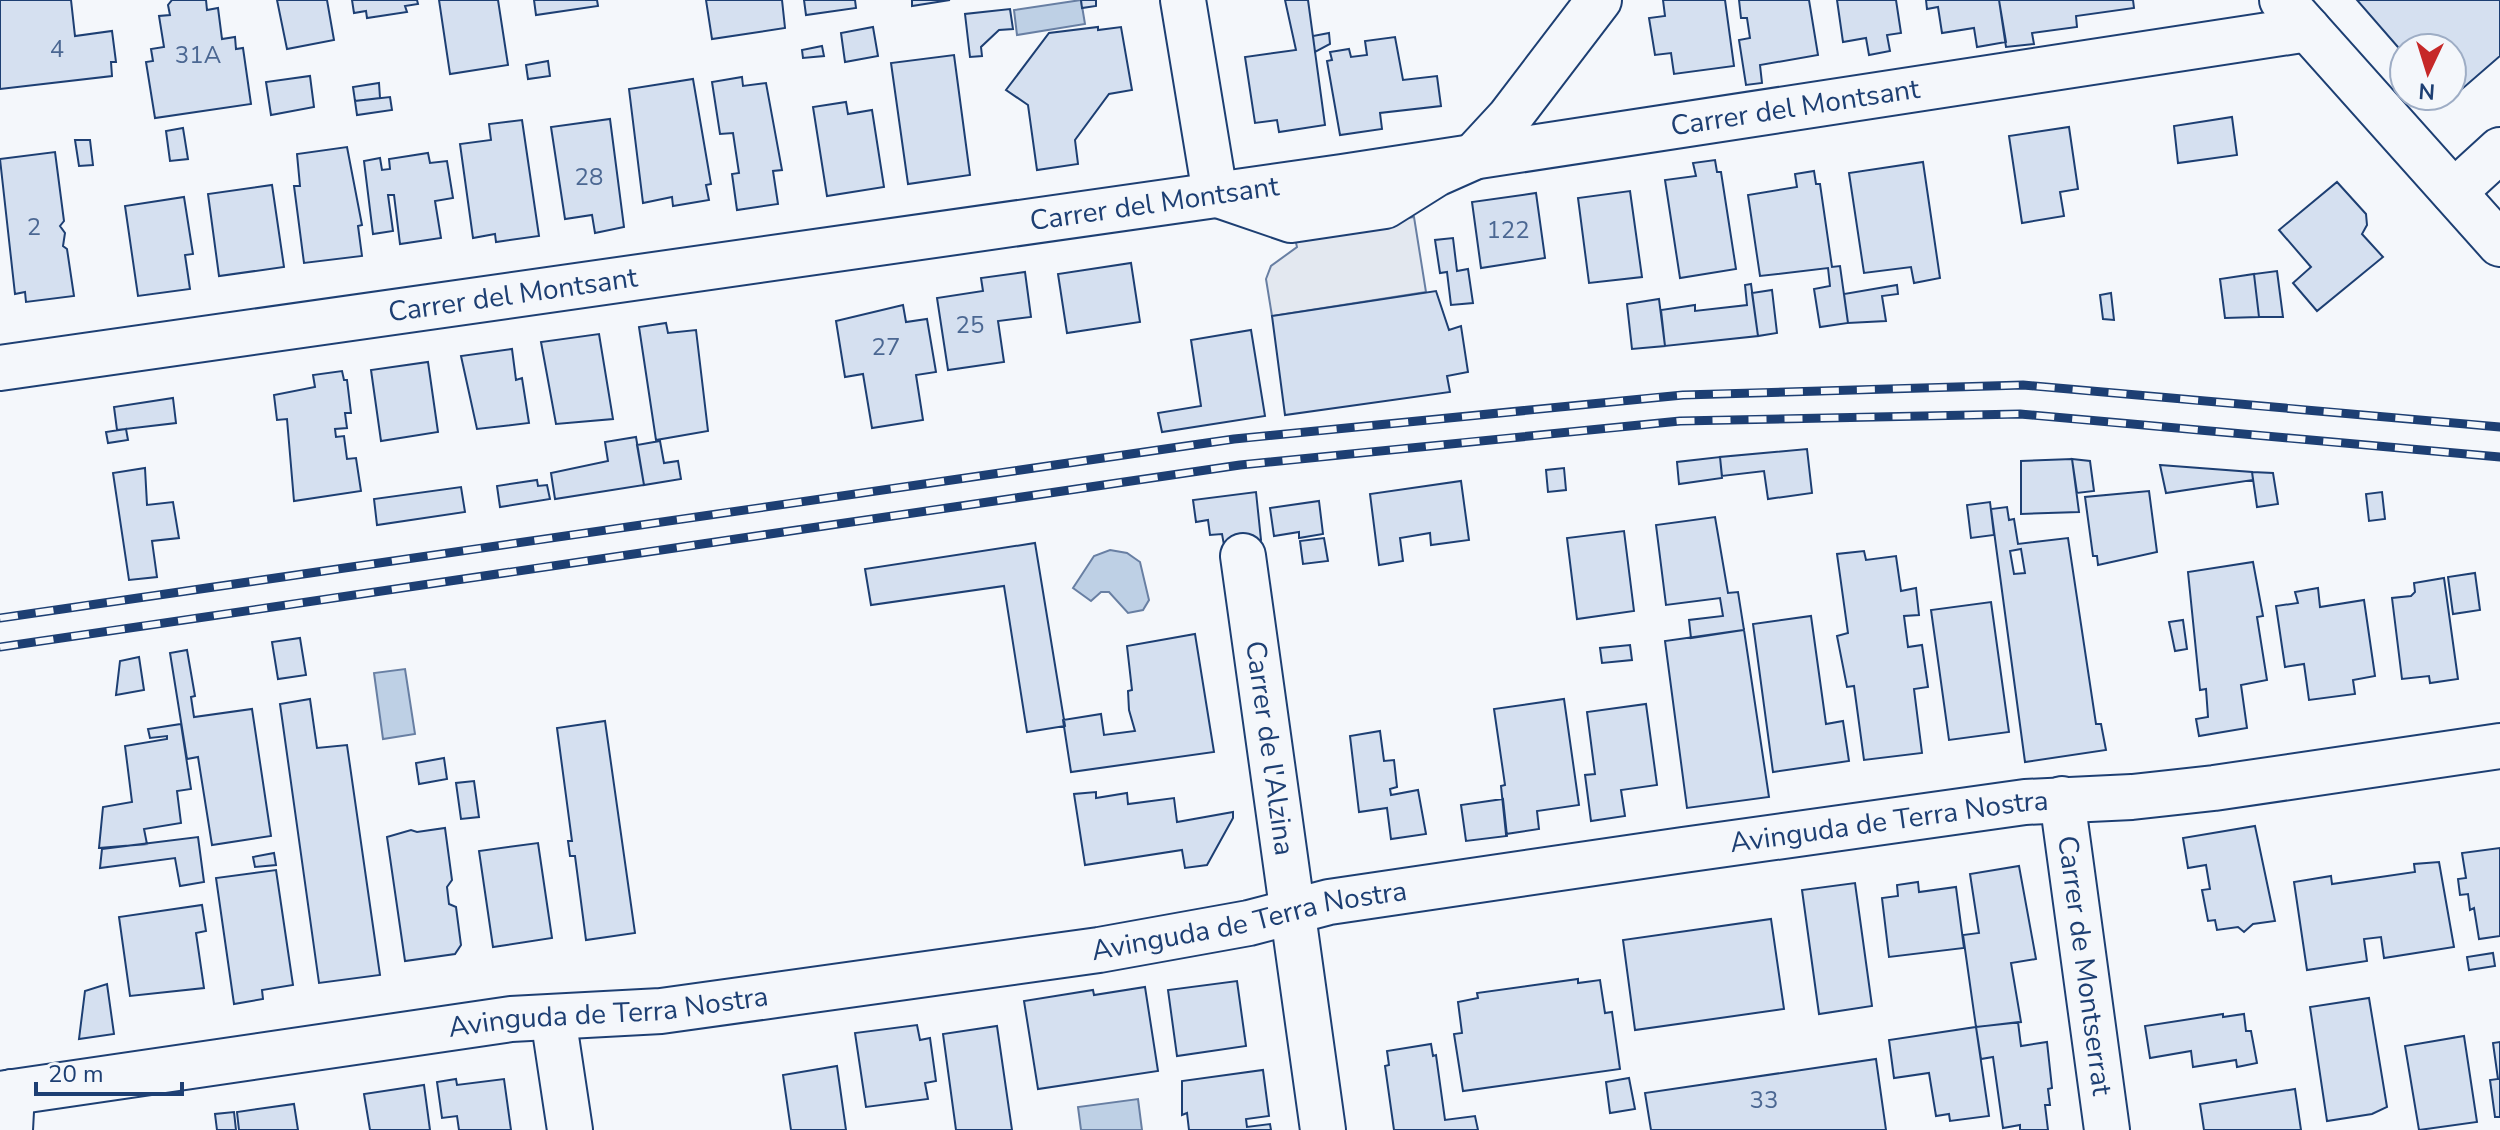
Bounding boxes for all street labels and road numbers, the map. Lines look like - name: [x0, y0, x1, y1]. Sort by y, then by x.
- street label: Carrer del Montsant: [1668, 70, 1922, 145]
- street label: Carrer del Montsant: [1027, 167, 1282, 240]
- street label: Carrer del Montsant: [386, 258, 640, 332]
- street label: Carrer de l'Alzina: [1236, 638, 1304, 858]
- street label: Avinguda de Terra Nostra: [1727, 782, 2049, 862]
- street label: Carrer de Montserrat: [2048, 833, 2121, 1098]
- street label: Avinguda de Terra Nostra: [1088, 872, 1410, 970]
- street label: Avinguda de Terra Nostra: [446, 977, 771, 1047]

